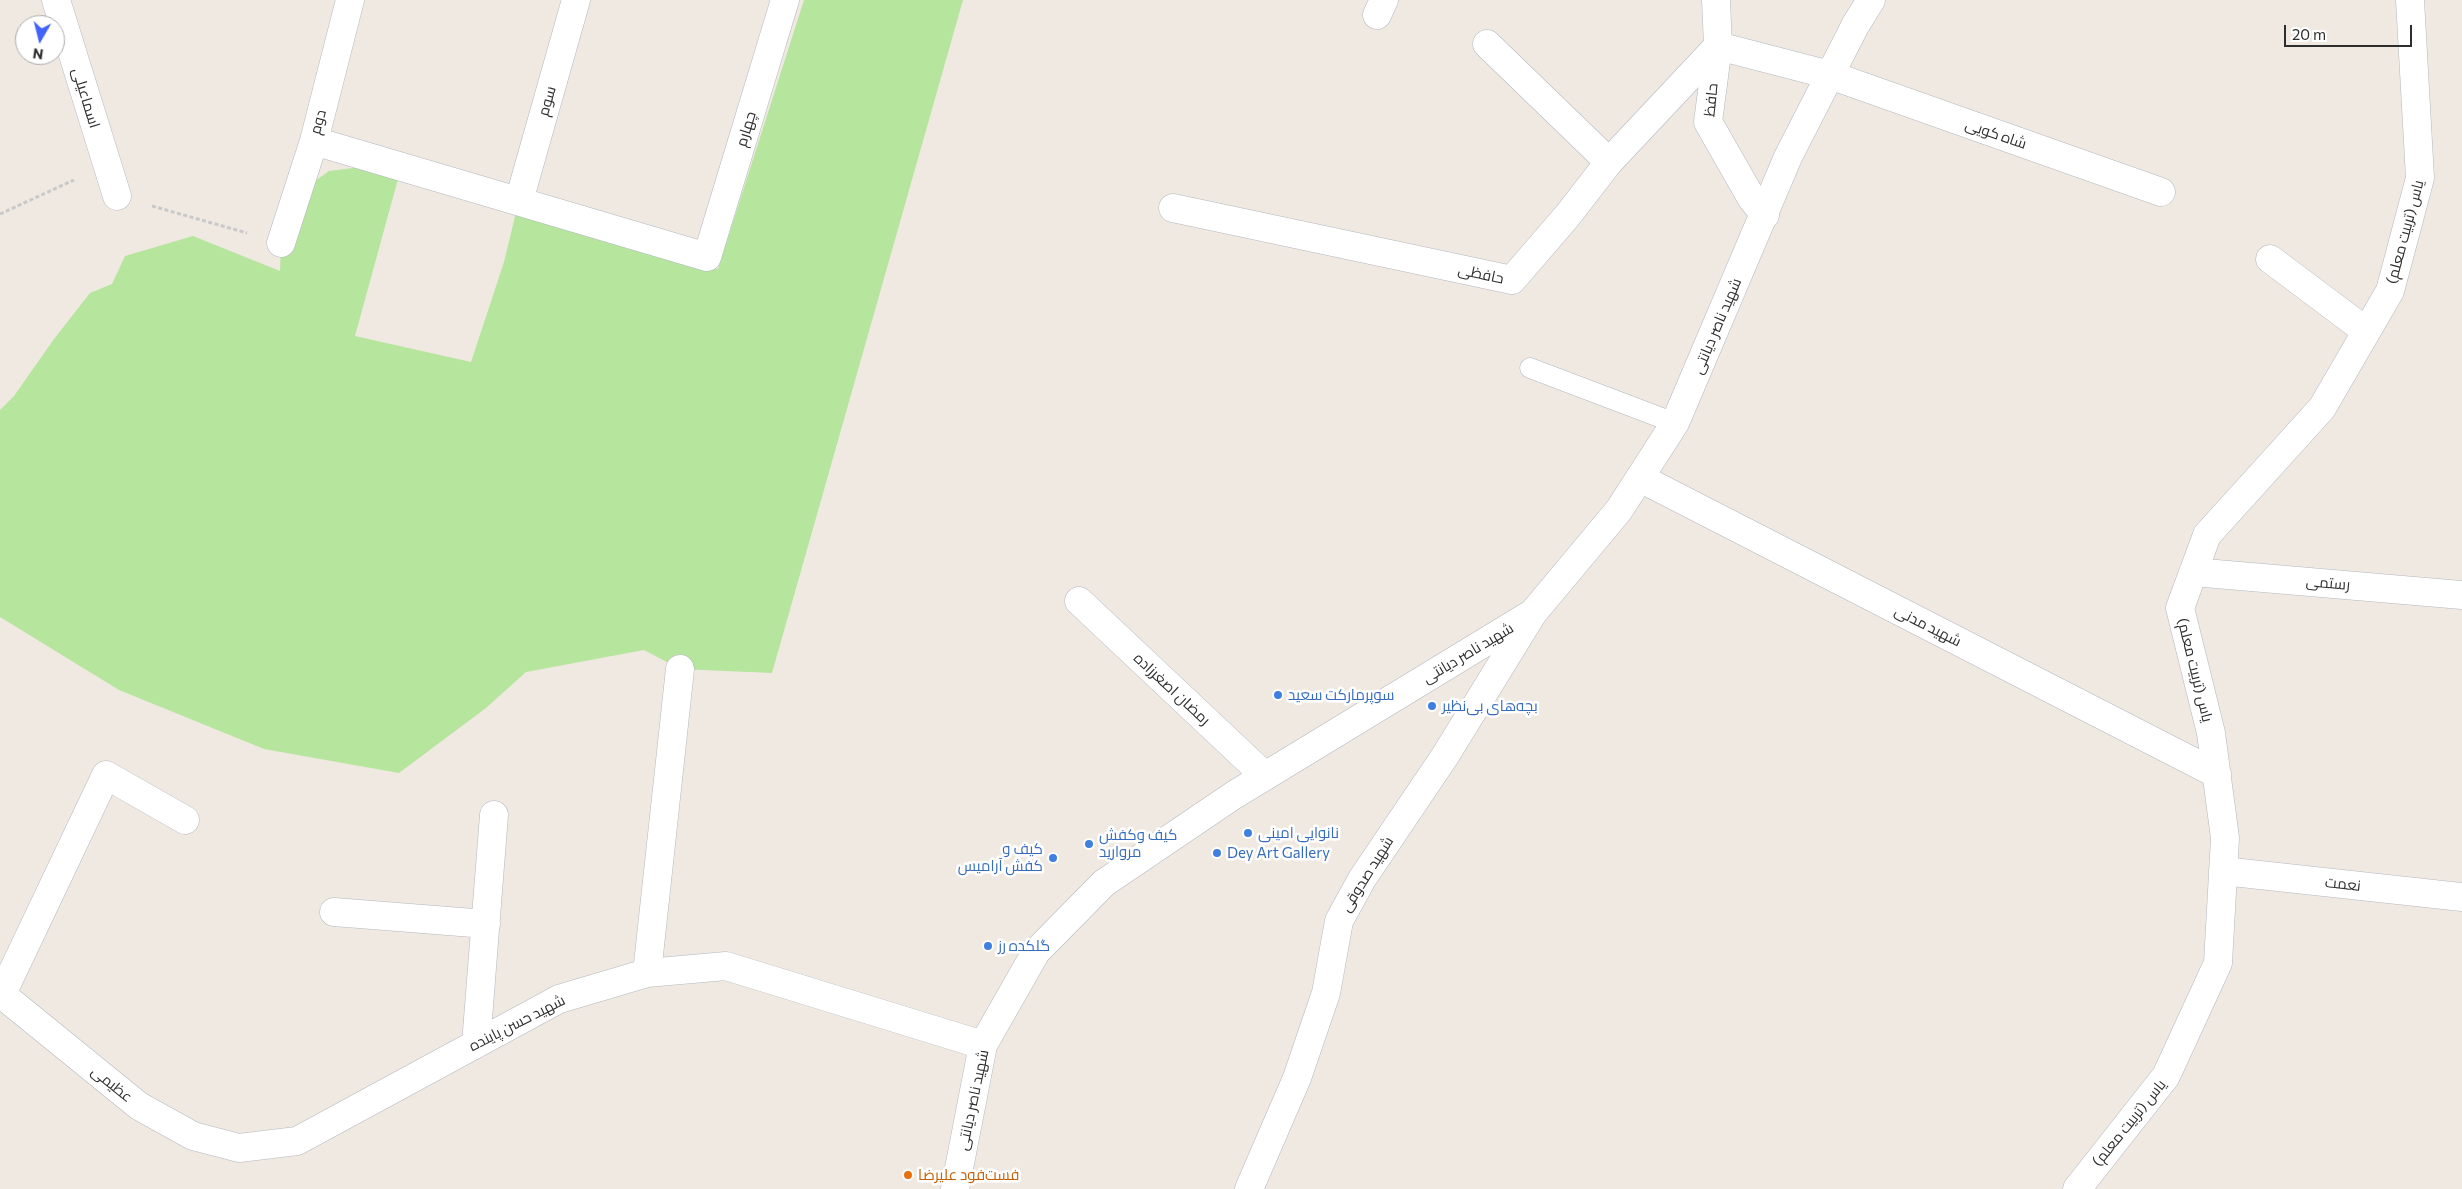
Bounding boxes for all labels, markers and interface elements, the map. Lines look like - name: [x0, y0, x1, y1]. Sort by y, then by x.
- north arrow: [15, 15, 65, 65]
- scale bar: [2287, 15, 2414, 47]
- text: 20 m: [2292, 25, 2326, 43]
- text: N: [32, 45, 44, 64]
- street label: اسماعیلی: [68, 66, 104, 130]
- street label: حافظ: [1700, 82, 1722, 118]
- street label: سوم: [534, 84, 560, 118]
- street label: دوم: [306, 108, 330, 136]
- street label: چهارم: [732, 109, 760, 149]
- street label: شاه کویی: [1963, 115, 2029, 153]
- street label: یاس (تربیت معلم): [2382, 178, 2428, 286]
- street label: حافظی: [1456, 260, 1506, 288]
- street label: شهید ناصر دیانتی: [1689, 275, 1745, 377]
- street label: رستمی: [2305, 572, 2351, 594]
- street label: شهید مدنی: [1892, 602, 1964, 650]
- street label: یاس (تربیت معلم): [2173, 616, 2217, 724]
- street label: شهید ناصر دیانتی: [1419, 619, 1517, 687]
- street label: رمضان اصغرزاده: [1130, 649, 1214, 729]
- place label: سوپرمارکت سعید: [1288, 686, 1394, 704]
- marker: سوپرمارکت سعید: [1272, 689, 1284, 701]
- place label: بچه‌های بی‌نظیر: [1442, 697, 1538, 715]
- marker: بچه‌های بی‌نظیر: [1426, 700, 1438, 712]
- place label: نانوایی امینی: [1258, 824, 1339, 842]
- place label: کیف و‌کفش مروارید: [1099, 826, 1177, 861]
- marker: نانوایی امینی: [1242, 827, 1254, 839]
- street label: شهید صدوقی: [1337, 833, 1397, 915]
- marker: کیف و‌کفش مروارید: [1083, 838, 1095, 850]
- place label: کیف و‌ کفش آرامیس: [958, 840, 1043, 875]
- place label: Dey Art Gallery: [1227, 844, 1330, 862]
- marker: Dey Art Gallery: [1211, 847, 1223, 859]
- marker: کیف و‌ کفش آرامیس: [1047, 852, 1059, 864]
- street label: نعمت: [2324, 873, 2362, 895]
- place label: گلکده رز: [998, 937, 1050, 955]
- marker: گلکده رز: [982, 940, 994, 952]
- street label: شهید حسن پاینده: [466, 991, 568, 1055]
- street label: شهید ناصر دیانتی: [954, 1048, 992, 1152]
- street label: عظیمی: [88, 1062, 136, 1106]
- street label: یاس (تربیت معلم): [2088, 1076, 2170, 1170]
- place label: فست‌فود علیرضا: [918, 1166, 1019, 1184]
- marker: فست‌فود علیرضا: [902, 1169, 914, 1181]

